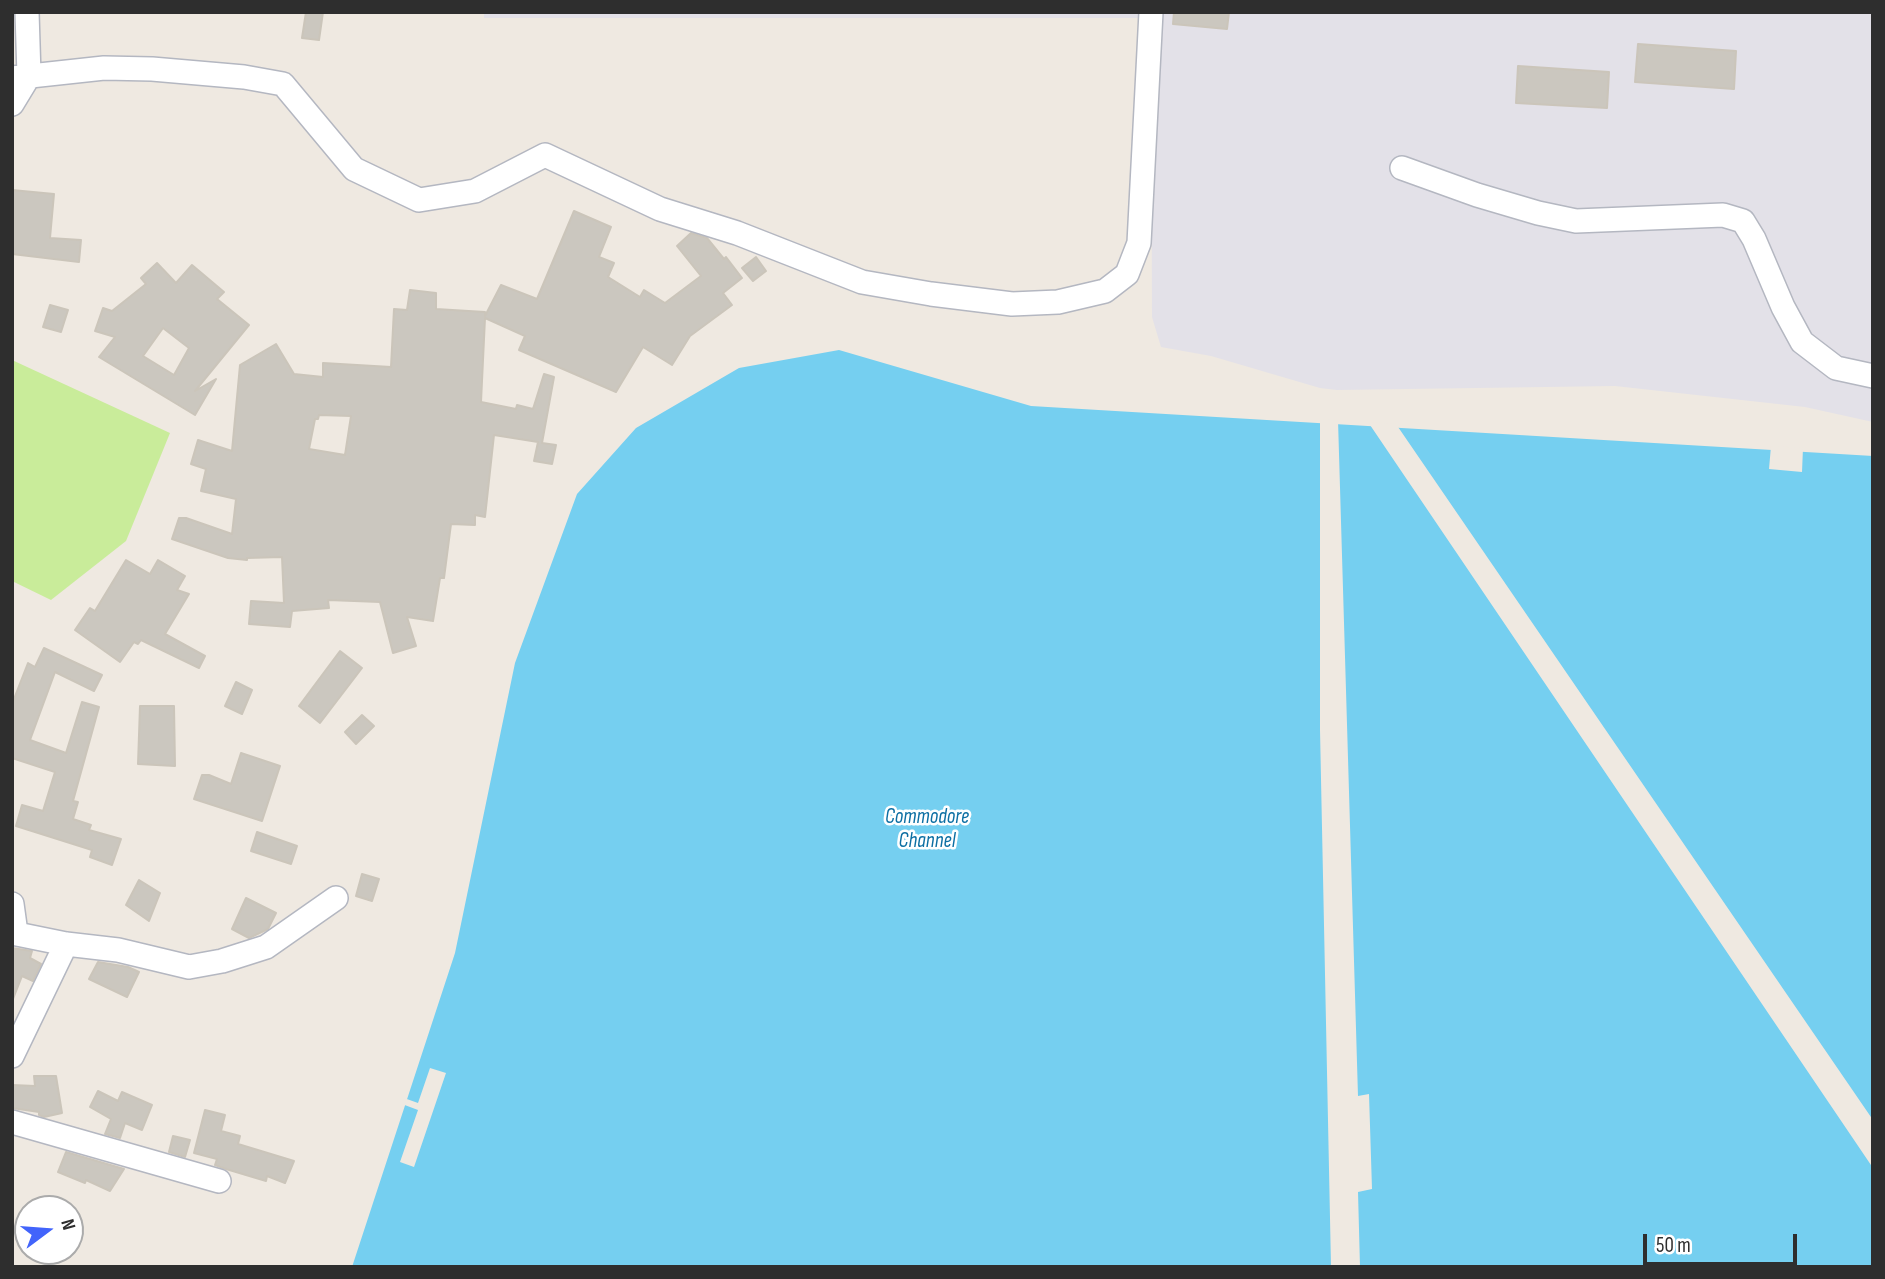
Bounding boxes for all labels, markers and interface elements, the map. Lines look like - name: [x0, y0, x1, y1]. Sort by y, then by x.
- water label: Commodore Channel: [885, 805, 969, 855]
- north arrow: [14, 1195, 84, 1265]
- text: N: [55, 1217, 80, 1233]
- scale bar: [1647, 1220, 1801, 1264]
- text: 50 m: [1656, 1233, 1691, 1258]

